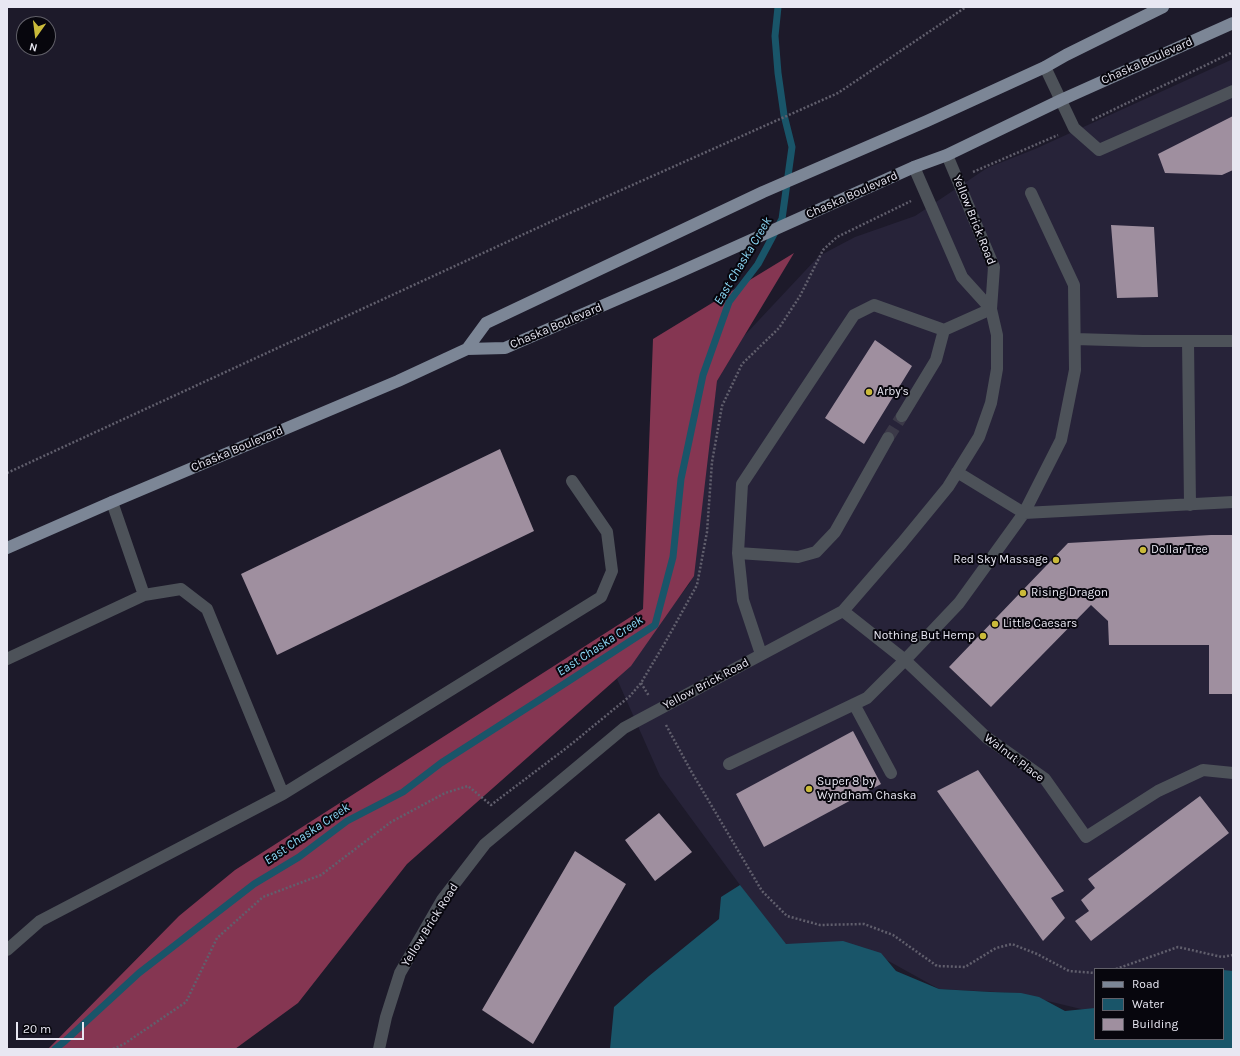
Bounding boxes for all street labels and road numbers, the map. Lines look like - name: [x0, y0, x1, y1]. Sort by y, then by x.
- street label: Chaska Boulevard: [1099, 34, 1195, 88]
- street label: Chaska Boulevard: [804, 168, 900, 222]
- street label: Yellow Brick Road: [949, 173, 999, 267]
- street label: Chaska Boulevard: [508, 300, 604, 352]
- street label: Chaska Boulevard: [189, 423, 285, 475]
- street label: Yellow Brick Road: [660, 655, 752, 713]
- street label: Walnut Place: [981, 731, 1047, 785]
- street label: Yellow Brick Road: [399, 881, 461, 969]

